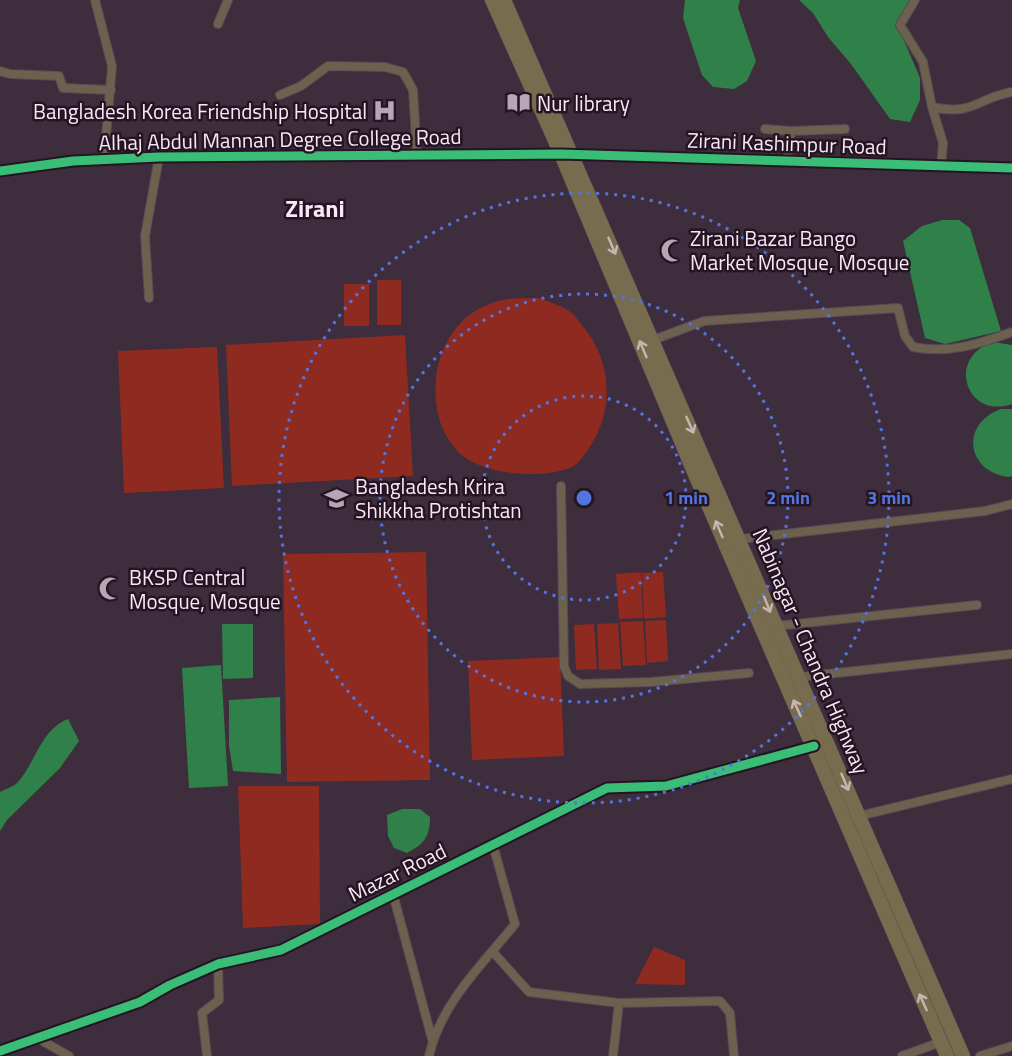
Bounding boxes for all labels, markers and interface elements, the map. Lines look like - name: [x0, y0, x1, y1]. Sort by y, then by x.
- place label: Nur library: [537, 87, 630, 119]
- library icon: Nur library: [506, 90, 532, 116]
- place label: Bangladesh Korea Friendship Hospital: [33, 95, 367, 127]
- hospital icon: Bangladesh Korea Friendship Hospital: [372, 98, 398, 124]
- street label: Alhaj Abdul Mannan Degree College Road: [98, 120, 462, 158]
- street label: Zirani Kashimpur Road: [687, 124, 887, 162]
- district label: Zirani: [285, 190, 345, 226]
- place label: Zirani Bazar Bango Market Mosque, Mosque: [690, 222, 909, 278]
- one-way arrow: [607, 236, 618, 254]
- mosque icon: Zirani Bazar Bango Market Mosque, Mosque: [659, 237, 685, 263]
- one-way arrow: [637, 340, 648, 359]
- one-way arrow: [685, 415, 696, 433]
- place label: Bangladesh Krira Shikkha Protishtan: [355, 470, 521, 526]
- text: 1 min: [664, 484, 708, 511]
- text: 2 min: [766, 484, 810, 511]
- text: 3 min: [867, 484, 911, 511]
- school or university icon: Bangladesh Krira Shikkha Protishtan: [324, 485, 350, 511]
- centre of rings: [574, 488, 594, 508]
- one-way arrow: [712, 520, 723, 538]
- street label: Nabinagar - Chandra Highway: [745, 523, 877, 779]
- place label: BKSP Central Mosque, Mosque: [129, 561, 281, 617]
- mosque icon: BKSP Central Mosque, Mosque: [98, 576, 124, 602]
- one-way arrow: [762, 594, 773, 612]
- one-way arrow: [790, 699, 802, 717]
- one-way arrow: [840, 773, 851, 791]
- street label: Mazar Road: [343, 834, 451, 910]
- one-way arrow: [917, 994, 929, 1012]

